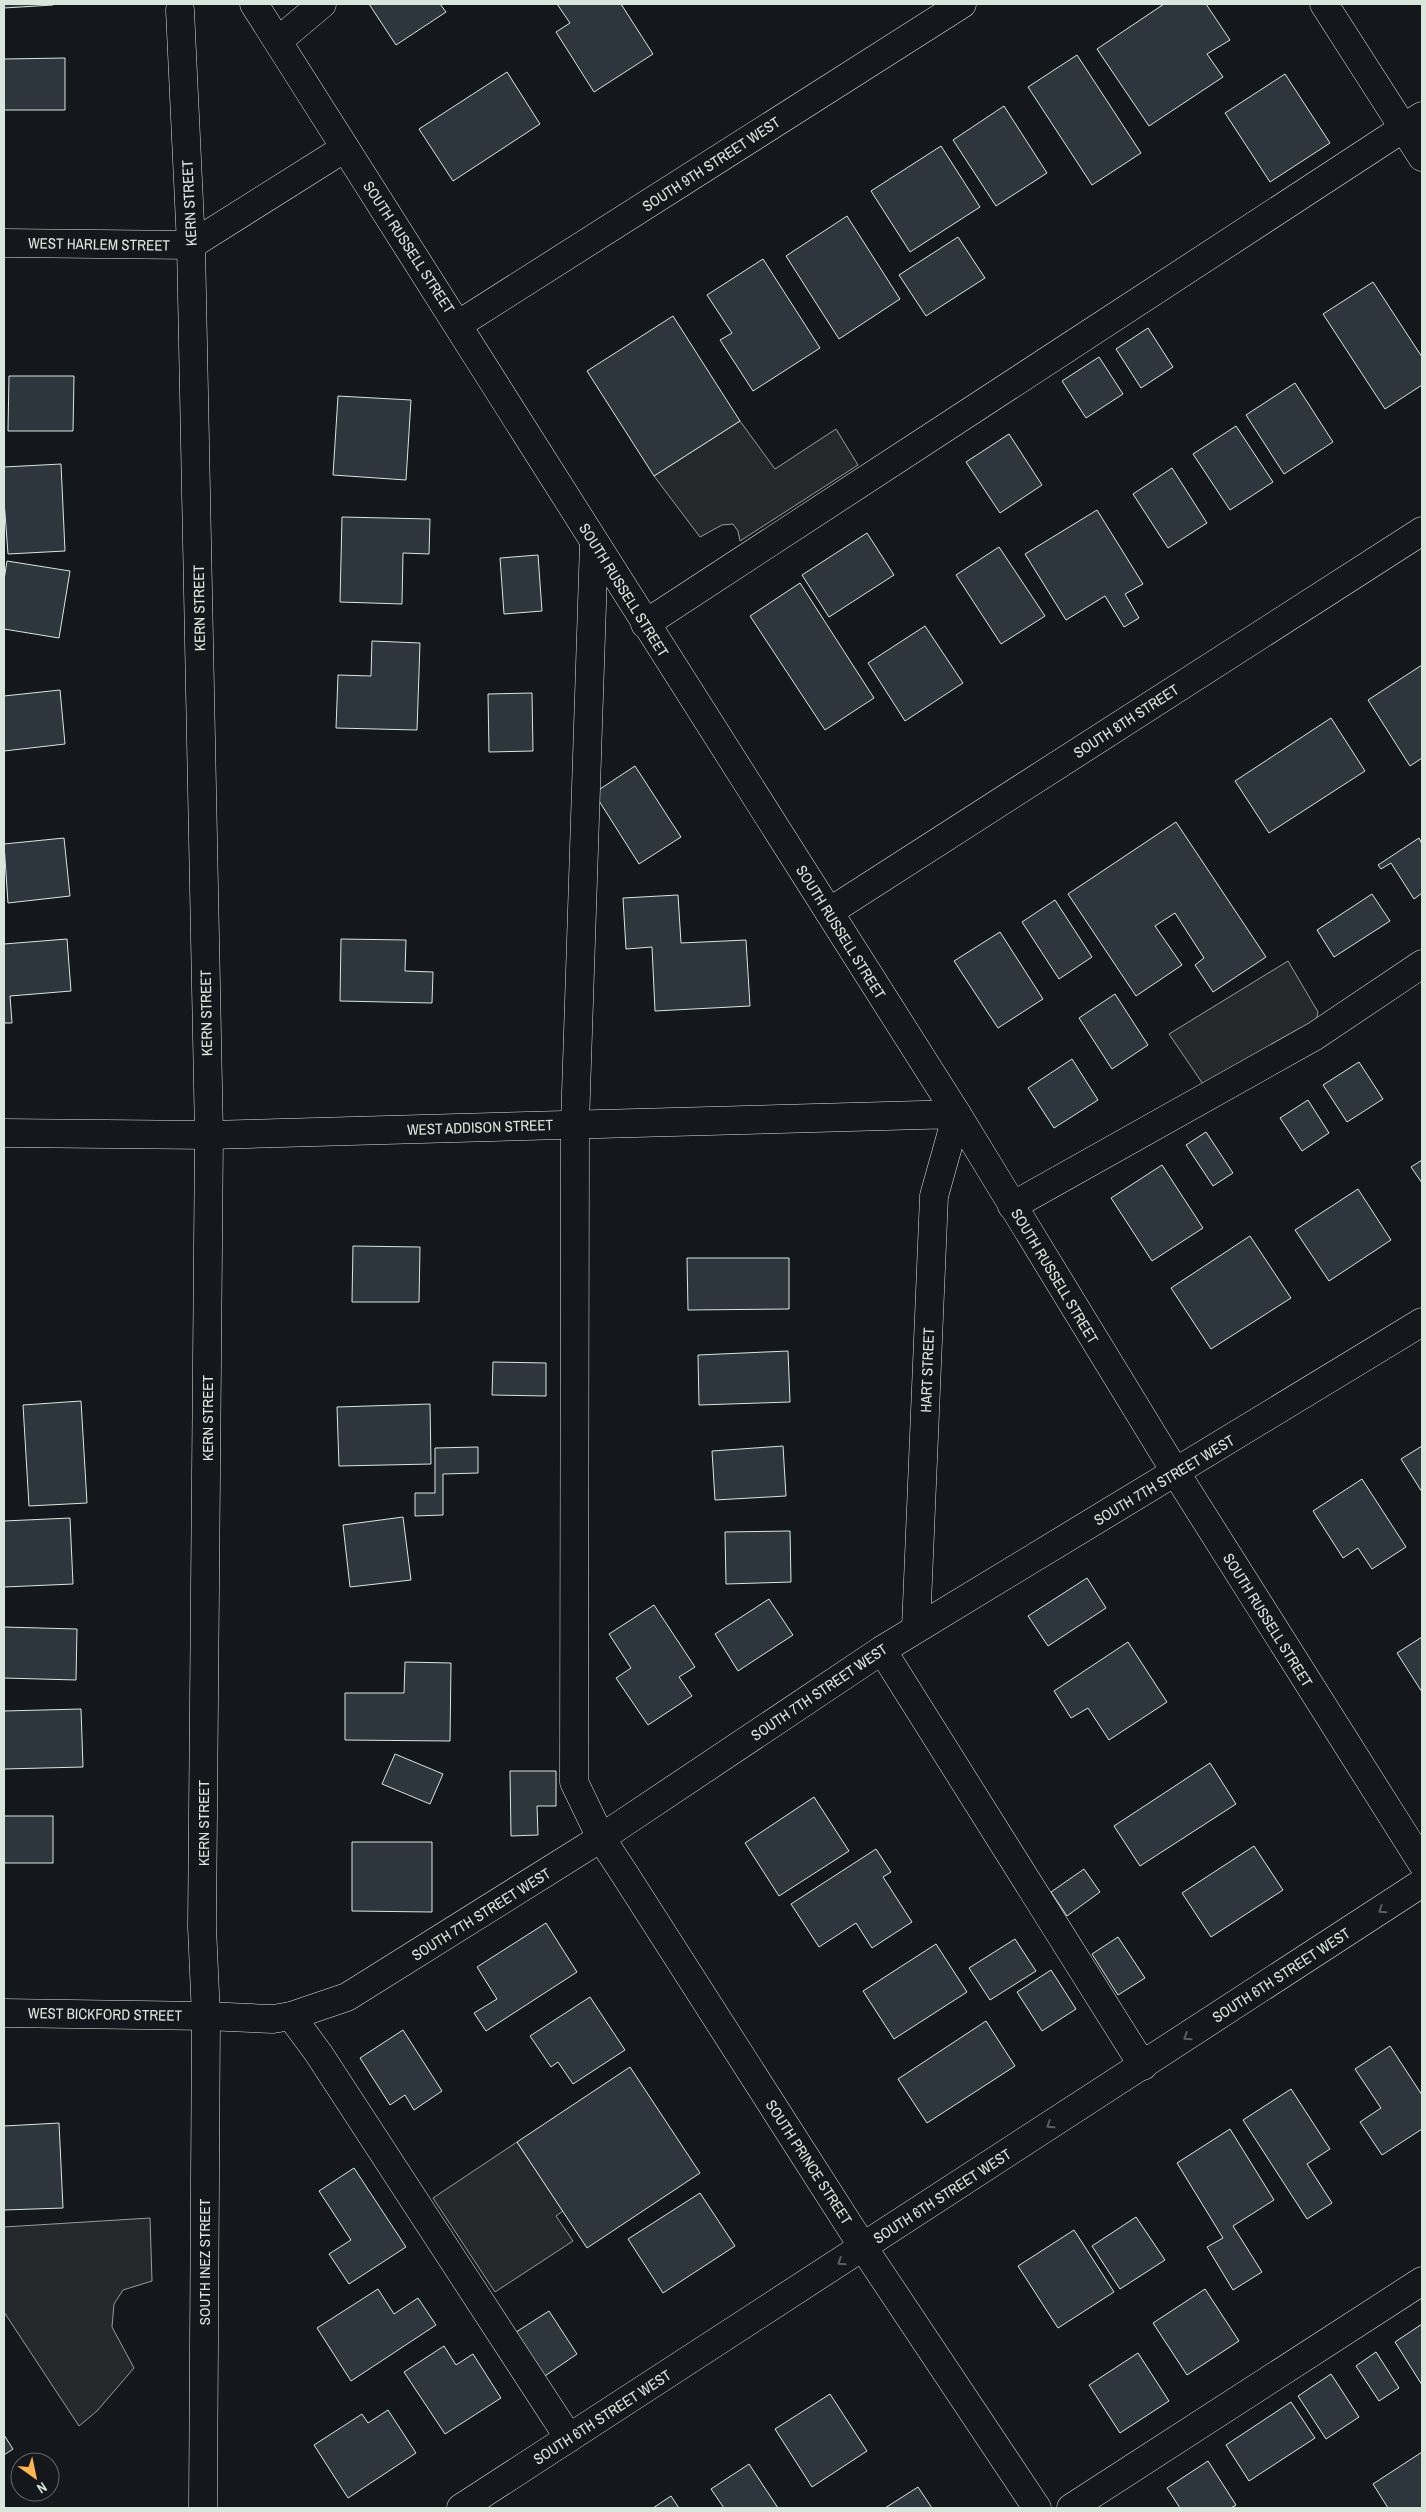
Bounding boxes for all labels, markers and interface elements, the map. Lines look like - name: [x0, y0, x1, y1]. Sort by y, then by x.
- street label: SOUTH 9TH STREET WEST: [638, 111, 784, 216]
- street label: KERN STREET: [176, 159, 202, 247]
- street label: SOUTH RUSSELL STREET: [358, 177, 460, 318]
- street label: WEST HARLEM STREET: [28, 232, 171, 256]
- street label: SOUTH RUSSELL STREET: [574, 519, 674, 661]
- street label: KERN STREET: [188, 564, 210, 651]
- street label: SOUTH 8TH STREET: [1069, 679, 1183, 763]
- street label: SOUTH RUSSELL STREET: [791, 861, 891, 1003]
- street label: KERN STREET: [195, 969, 217, 1056]
- street label: WEST ADDISON STREET: [407, 1114, 554, 1140]
- street label: SOUTH RUSSELL STREET: [1006, 1205, 1104, 1348]
- street label: HART STREET: [915, 1327, 939, 1413]
- street label: KERN STREET: [197, 1374, 218, 1461]
- street label: SOUTH 7TH STREET WEST: [1090, 1429, 1239, 1530]
- street label: SOUTH RUSSELL STREET: [1218, 1549, 1318, 1691]
- street label: SOUTH 7TH STREET WEST: [747, 1638, 892, 1746]
- street label: KERN STREET: [193, 1779, 214, 1866]
- street label: SOUTH 7TH STREET WEST: [407, 1862, 555, 1965]
- one-way arrow: [1378, 1904, 1387, 1913]
- street label: SOUTH 6TH STREET WEST: [1208, 1922, 1354, 2027]
- street label: WEST BICKFORD STREET: [28, 2002, 183, 2026]
- one-way arrow: [1183, 2031, 1192, 2040]
- street label: SOUTH PRINCE STREET: [761, 2096, 858, 2229]
- one-way arrow: [1047, 2119, 1056, 2129]
- street label: SOUTH 6TH STREET WEST: [869, 2143, 1015, 2248]
- street label: SOUTH INEZ STREET: [194, 2198, 215, 2325]
- one-way arrow: [837, 2255, 846, 2265]
- street label: SOUTH 6TH STREET WEST: [529, 2364, 675, 2469]
- north arrow: [10, 2452, 60, 2502]
- text: N: [34, 2478, 50, 2498]

